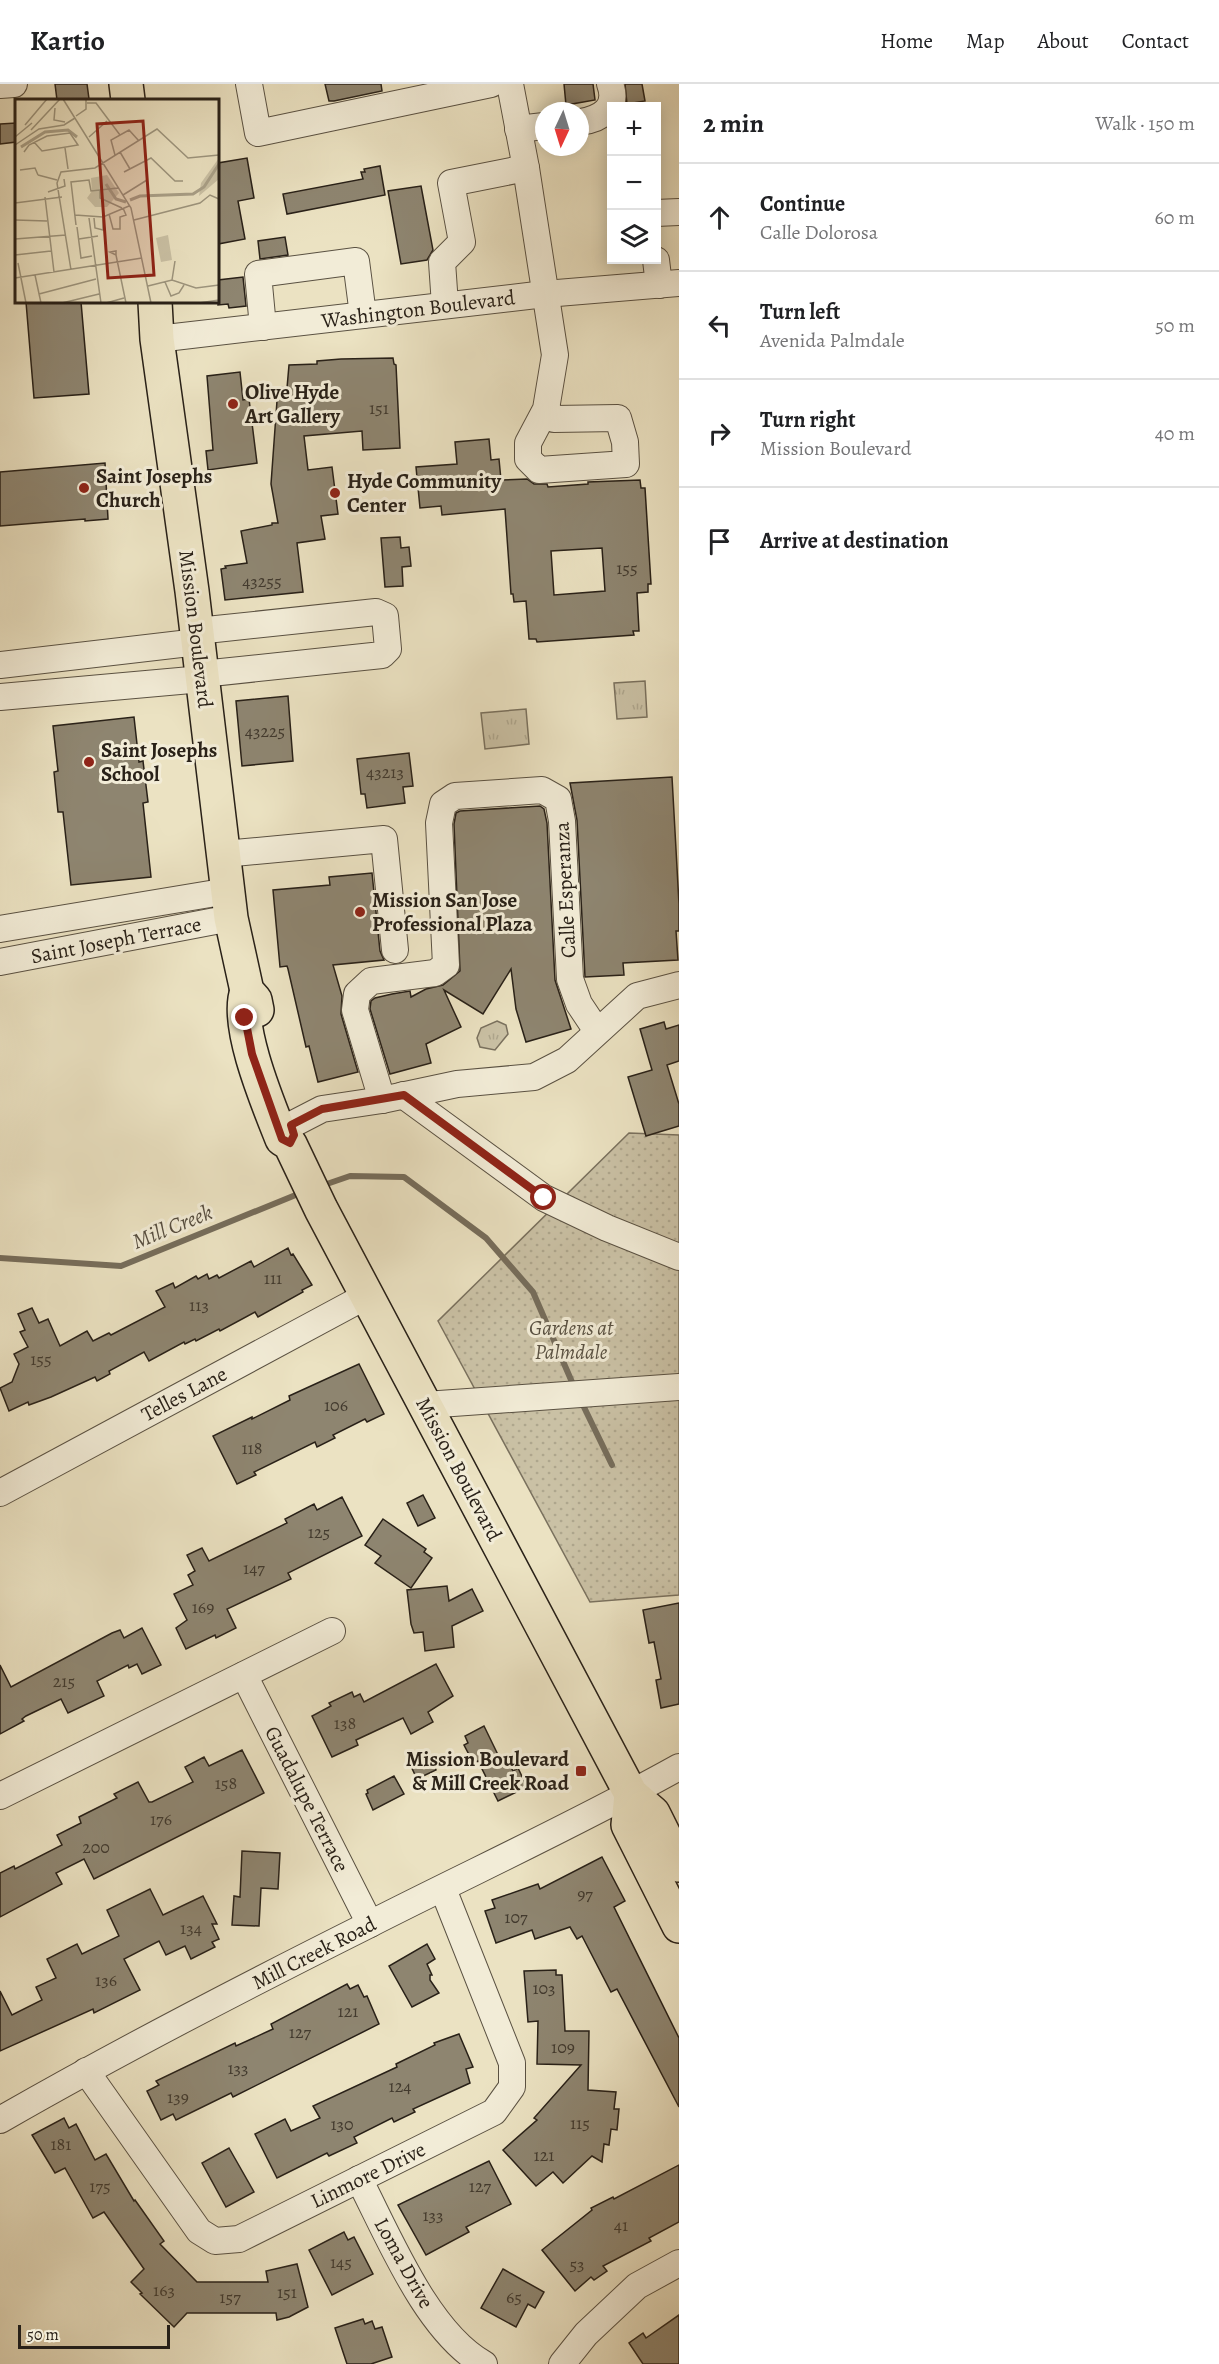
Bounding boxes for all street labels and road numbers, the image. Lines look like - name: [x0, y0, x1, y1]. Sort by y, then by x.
- street label: Washington Boulevard: [319, 283, 517, 335]
- street label: Mission Boulevard: [172, 548, 220, 710]
- street label: Calle Esperanza: [547, 821, 583, 959]
- street label: Saint Joseph Terrace: [28, 910, 204, 970]
- street label: Telles Lane: [136, 1360, 232, 1428]
- street label: Mission Boulevard: [409, 1392, 509, 1546]
- street label: Guadalupe Terrace: [258, 1721, 356, 1877]
- street label: Mill Creek Road: [247, 1909, 381, 1996]
- street label: Linmore Drive: [306, 2135, 430, 2215]
- street label: Loma Drive: [368, 2213, 440, 2313]

